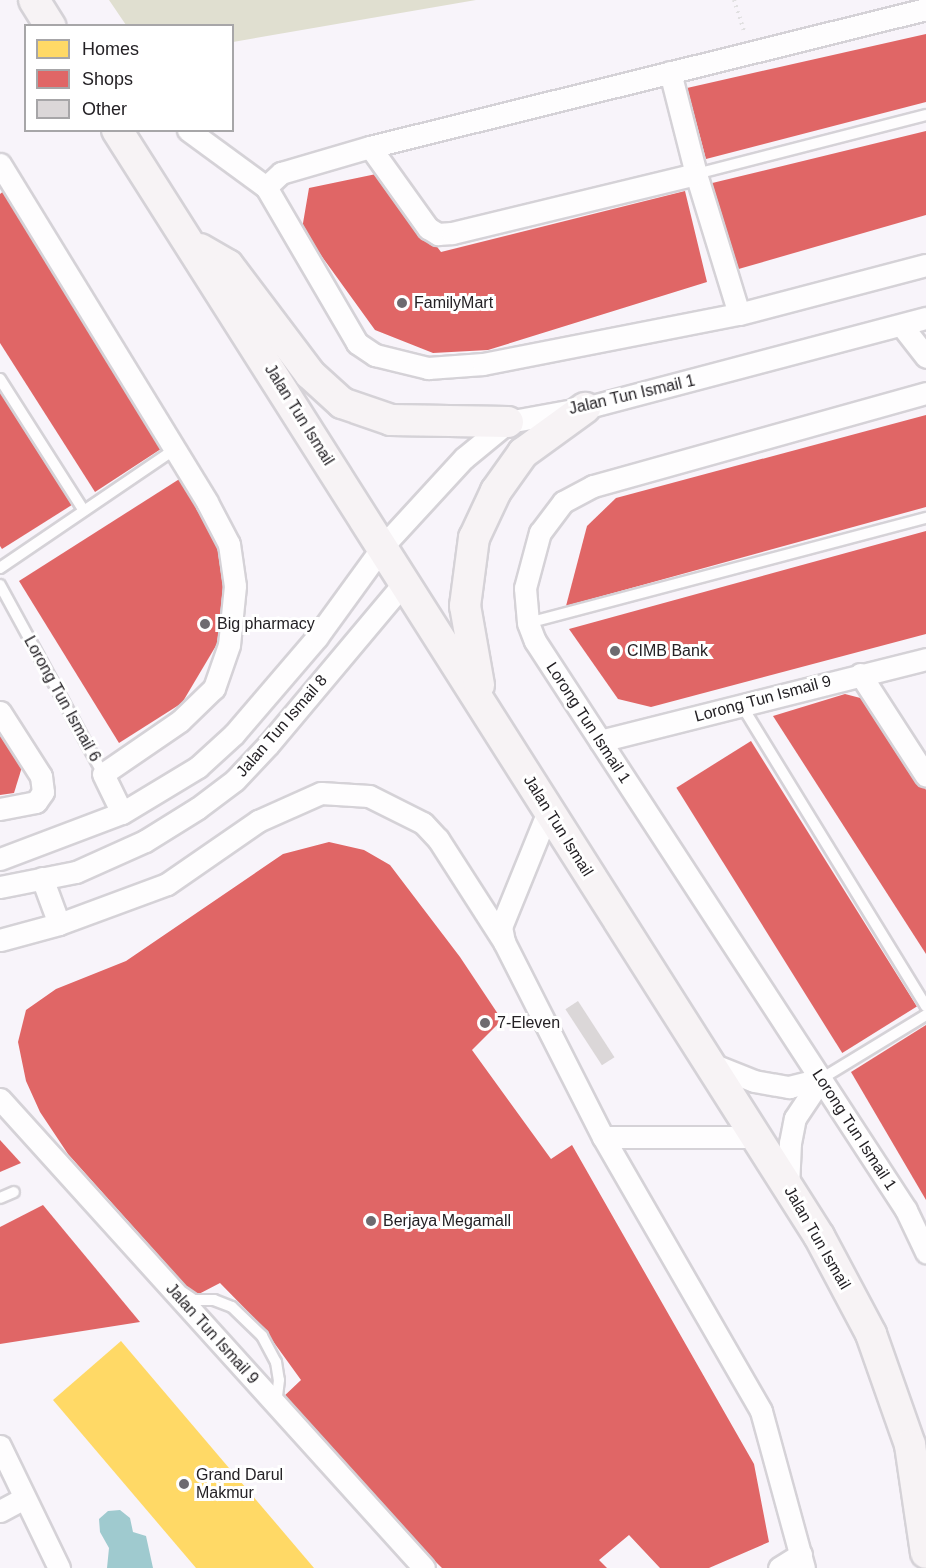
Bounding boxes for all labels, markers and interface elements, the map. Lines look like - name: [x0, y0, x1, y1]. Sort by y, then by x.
- legend: [24, 24, 234, 132]
- text: Homes: [82, 39, 139, 59]
- text: Shops: [82, 69, 133, 89]
- text: Other: [82, 99, 127, 119]
- place label: FamilyMart: [414, 293, 493, 313]
- marker: FamilyMart: [395, 296, 409, 310]
- street label: Jalan Tun Ismail: [260, 361, 338, 469]
- street label: Jalan Tun Ismail 1: [567, 371, 697, 419]
- place label: Big pharmacy: [217, 614, 315, 634]
- marker: Big pharmacy: [198, 617, 212, 631]
- street label: Lorong Tun Ismail 6: [19, 633, 105, 765]
- place label: CIMB Bank: [627, 641, 708, 661]
- marker: CIMB Bank: [608, 644, 622, 658]
- street label: Lorong Tun Ismail 1: [542, 659, 634, 787]
- street label: Jalan Tun Ismail 8: [232, 671, 332, 781]
- street label: Lorong Tun Ismail 9: [693, 672, 833, 726]
- street label: Jalan Tun Ismail: [519, 772, 597, 880]
- place label: 7-Eleven: [497, 1013, 560, 1033]
- marker: 7-Eleven: [478, 1016, 492, 1030]
- street label: Lorong Tun Ismail 1: [808, 1066, 900, 1194]
- street label: Jalan Tun Ismail: [780, 1183, 854, 1293]
- place label: Berjaya Megamall: [383, 1211, 511, 1231]
- marker: Berjaya Megamall: [364, 1214, 378, 1228]
- street label: Jalan Tun Ismail 9: [162, 1280, 262, 1388]
- place label: Grand Darul Makmur: [196, 1465, 283, 1503]
- marker: Grand Darul Makmur: [177, 1477, 191, 1491]

